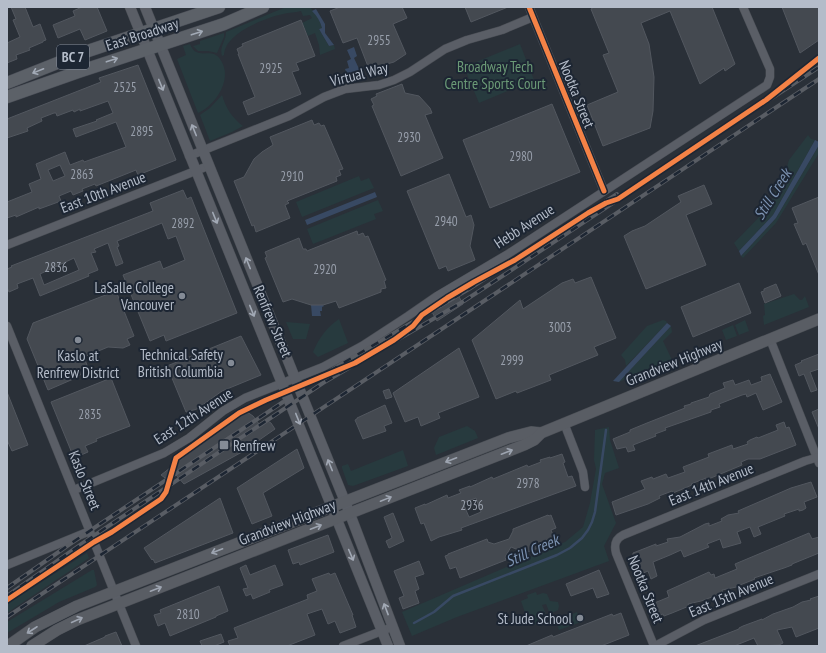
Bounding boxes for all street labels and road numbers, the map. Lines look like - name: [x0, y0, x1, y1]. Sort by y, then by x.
- street label: East Broadway: [103, 13, 181, 55]
- road number: BC 7: [57, 45, 89, 69]
- street label: Nootka Street: [555, 57, 599, 131]
- street label: Virtual Way: [327, 58, 390, 91]
- street label: East 10th Avenue: [58, 167, 148, 217]
- street label: Hebb Avenue: [490, 200, 558, 252]
- street label: Renfrew Street: [249, 282, 297, 360]
- street label: Grandview Highway: [623, 334, 725, 390]
- street label: East 12th Avenue: [150, 384, 236, 448]
- street label: Kaslo Street: [65, 448, 105, 512]
- street label: East 14th Avenue: [666, 458, 756, 510]
- street label: Grandview Highway: [236, 495, 339, 549]
- street label: Nootka Street: [624, 552, 668, 626]
- street label: East 15th Avenue: [686, 569, 776, 621]

